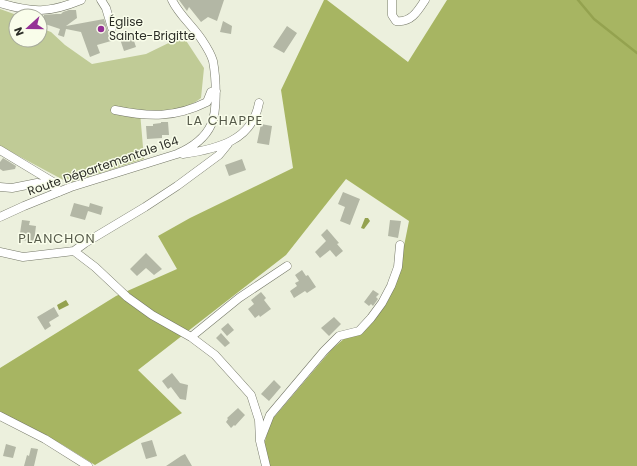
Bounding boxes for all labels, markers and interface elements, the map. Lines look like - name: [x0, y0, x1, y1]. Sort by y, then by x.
- north arrow: [8, 8, 48, 48]
- place label: Église Sainte-Brigitte: [109, 13, 195, 44]
- marker: Église Sainte-Brigitte: [96, 24, 106, 34]
- text: N: [10, 25, 28, 38]
- district label: LA CHAPPE: [187, 111, 263, 130]
- street label: Route Départementale 164: [25, 132, 181, 199]
- district label: PLANCHON: [18, 229, 96, 248]

